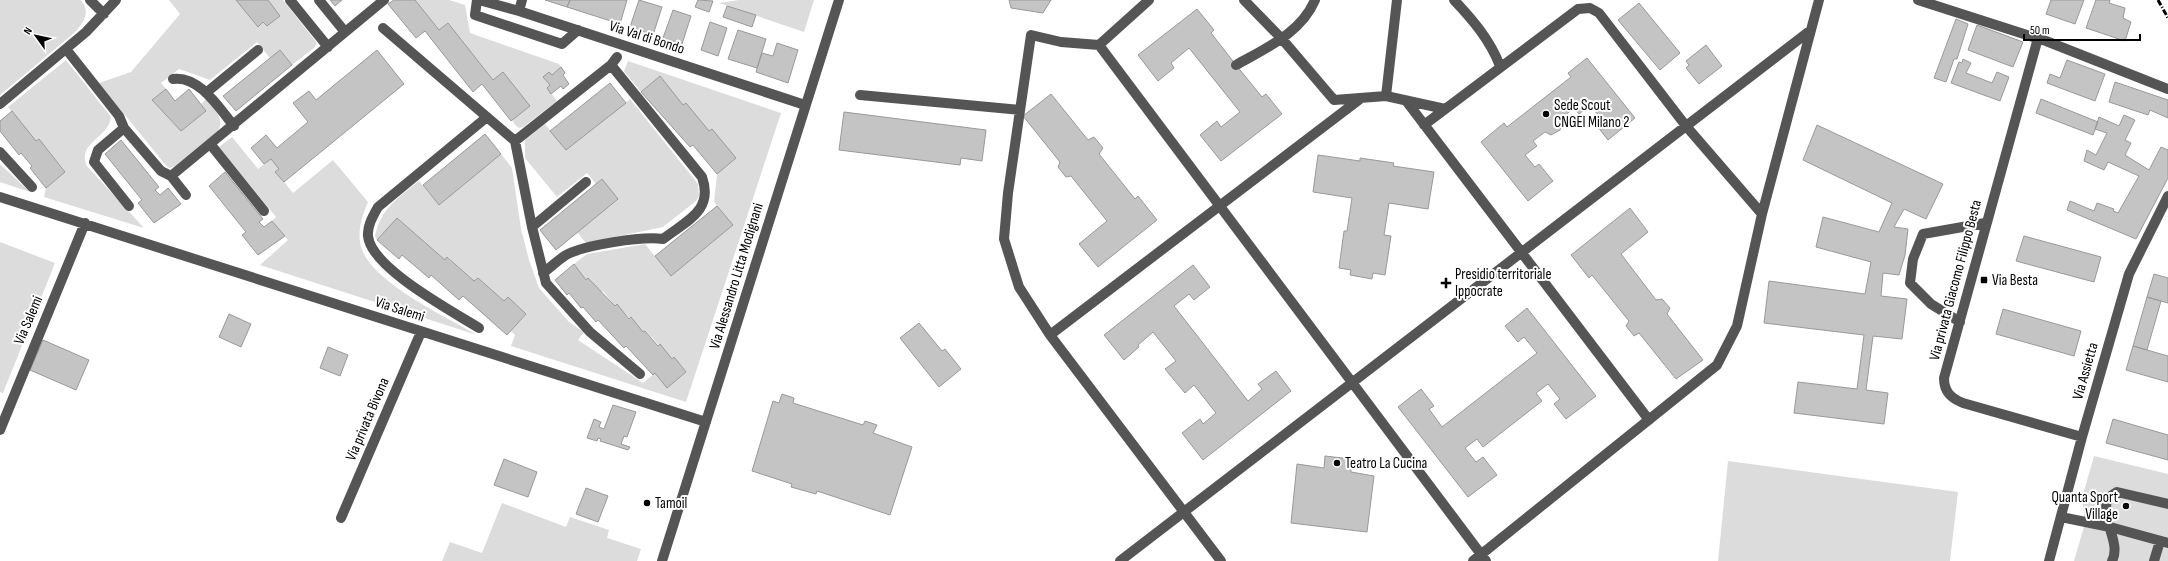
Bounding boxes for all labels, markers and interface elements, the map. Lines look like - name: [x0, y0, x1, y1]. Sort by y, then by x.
- north arrow: [16, 16, 56, 56]
- street label: Via Val di Bondo: [607, 16, 687, 59]
- scale bar: [2024, 16, 2140, 42]
- text: 50 m: [2030, 23, 2050, 38]
- text: N: [21, 25, 35, 37]
- place label: Sede Scout CNGEI Milano 2: [1554, 96, 1630, 132]
- marker: Sede Scout CNGEI Milano 2: [1541, 109, 1551, 119]
- street label: Via privata Giacomo Filippo Besta: [1925, 198, 1986, 363]
- street label: Via Alessandro Litta Modignani: [705, 201, 768, 352]
- place label: Presidio territoriale Ippocrate: [1455, 265, 1551, 301]
- place label: Via Besta: [1992, 271, 2038, 290]
- marker: Via Besta: [1979, 275, 1989, 285]
- marker: Presidio territoriale Ippocrate: [1440, 277, 1452, 289]
- street label: Via Salemi: [10, 293, 47, 347]
- street label: Via Salemi: [373, 293, 427, 326]
- street label: Via Assietta: [2068, 340, 2103, 402]
- street label: Via privata Bivona: [341, 375, 394, 464]
- place label: Teatro La Cucina: [1345, 454, 1428, 473]
- marker: Teatro La Cucina: [1332, 458, 1342, 468]
- place label: Quanta Sport Village: [2051, 488, 2118, 524]
- place label: Tamoil: [655, 494, 687, 513]
- marker: Tamoil: [642, 498, 652, 508]
- marker: Quanta Sport Village: [2121, 501, 2131, 511]

